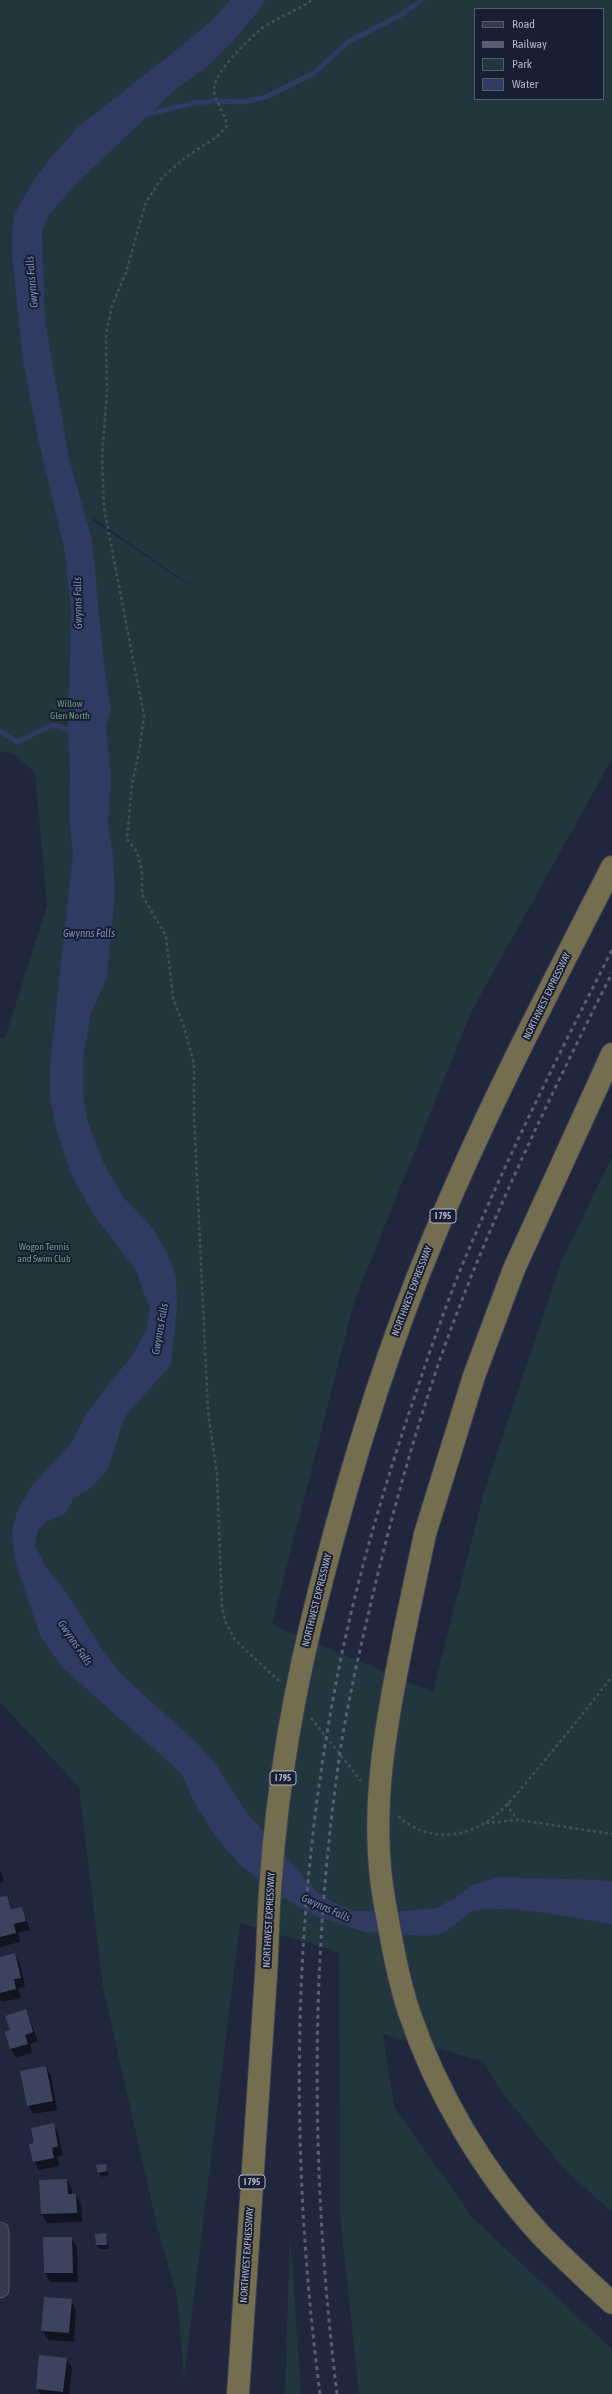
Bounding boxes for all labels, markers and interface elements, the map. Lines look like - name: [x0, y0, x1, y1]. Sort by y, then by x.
- legend: [474, 8, 604, 100]
- text: Road: [512, 17, 535, 31]
- text: Railway: [512, 37, 547, 51]
- text: Park: [512, 57, 532, 71]
- text: Water: [512, 77, 538, 91]
- water label: Gwynns Falls: [23, 256, 41, 308]
- water label: Gwynns Falls: [71, 577, 85, 629]
- park label: Willow Glen North: [50, 698, 90, 722]
- water label: Gwynns Falls: [63, 927, 115, 941]
- street label: NORTHWEST EXPRESSWAY: [521, 950, 573, 1042]
- road number: I 795: [430, 1209, 456, 1223]
- park label: Wogon Tennis and Swim Club: [17, 1241, 71, 1264]
- street label: NORTHWEST EXPRESSWAY: [389, 1244, 435, 1338]
- water label: Gwynns Falls: [149, 1302, 171, 1356]
- street label: NORTHWEST EXPRESSWAY: [300, 1552, 334, 1648]
- water label: Gwynns Falls: [55, 1618, 95, 1668]
- road number: I 795: [270, 1771, 296, 1785]
- street label: NORTHWEST EXPRESSWAY: [261, 1872, 277, 1968]
- water label: Gwynns Falls: [300, 1891, 352, 1925]
- road number: I 795: [239, 2175, 265, 2189]
- street label: NORTHWEST EXPRESSWAY: [238, 2207, 256, 2303]

